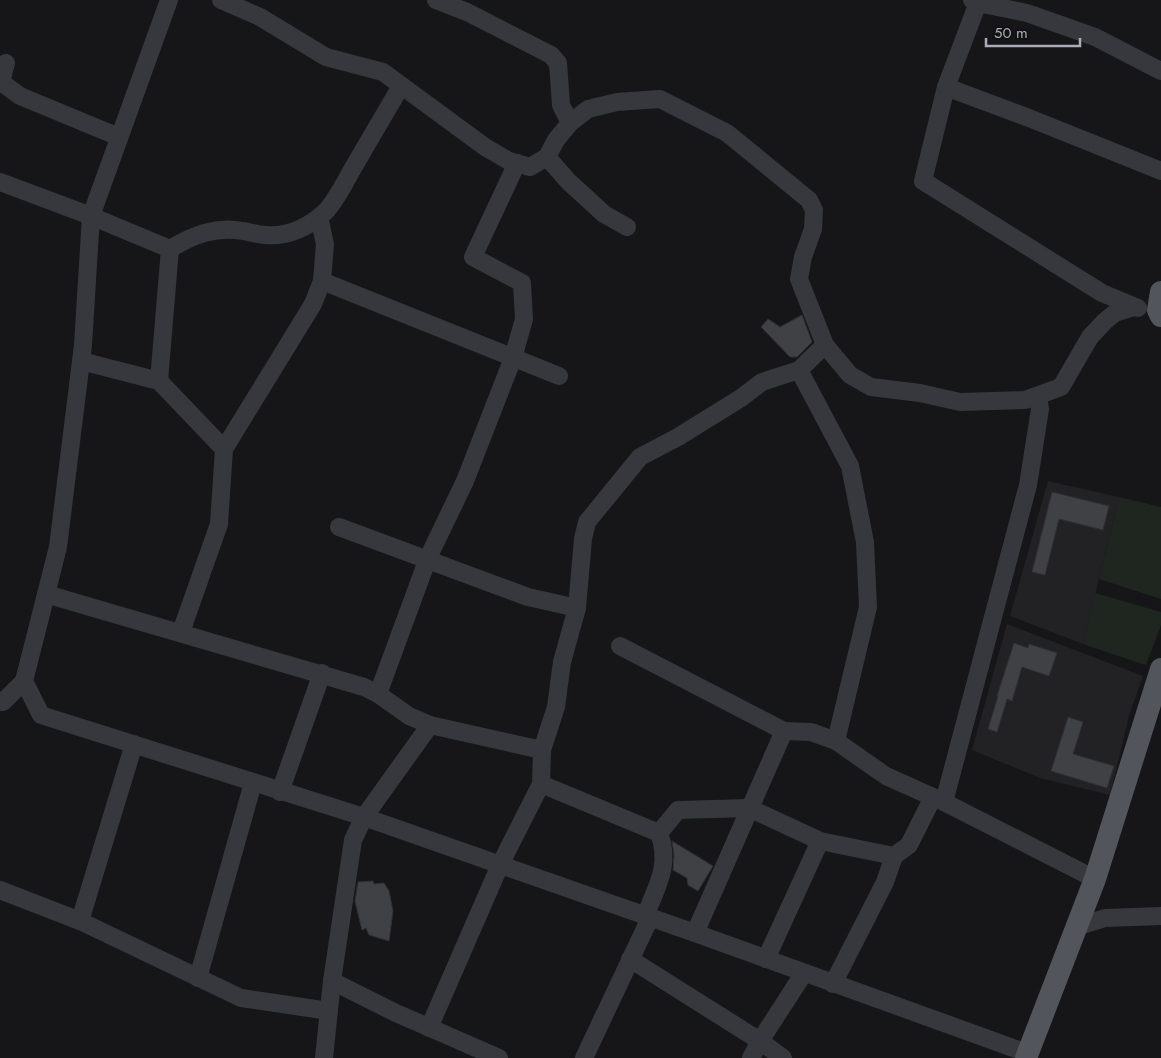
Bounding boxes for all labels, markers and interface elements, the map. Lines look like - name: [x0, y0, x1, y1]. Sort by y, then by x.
- scale bar: [986, 15, 1080, 47]
- text: 50 m: [994, 22, 1028, 44]

